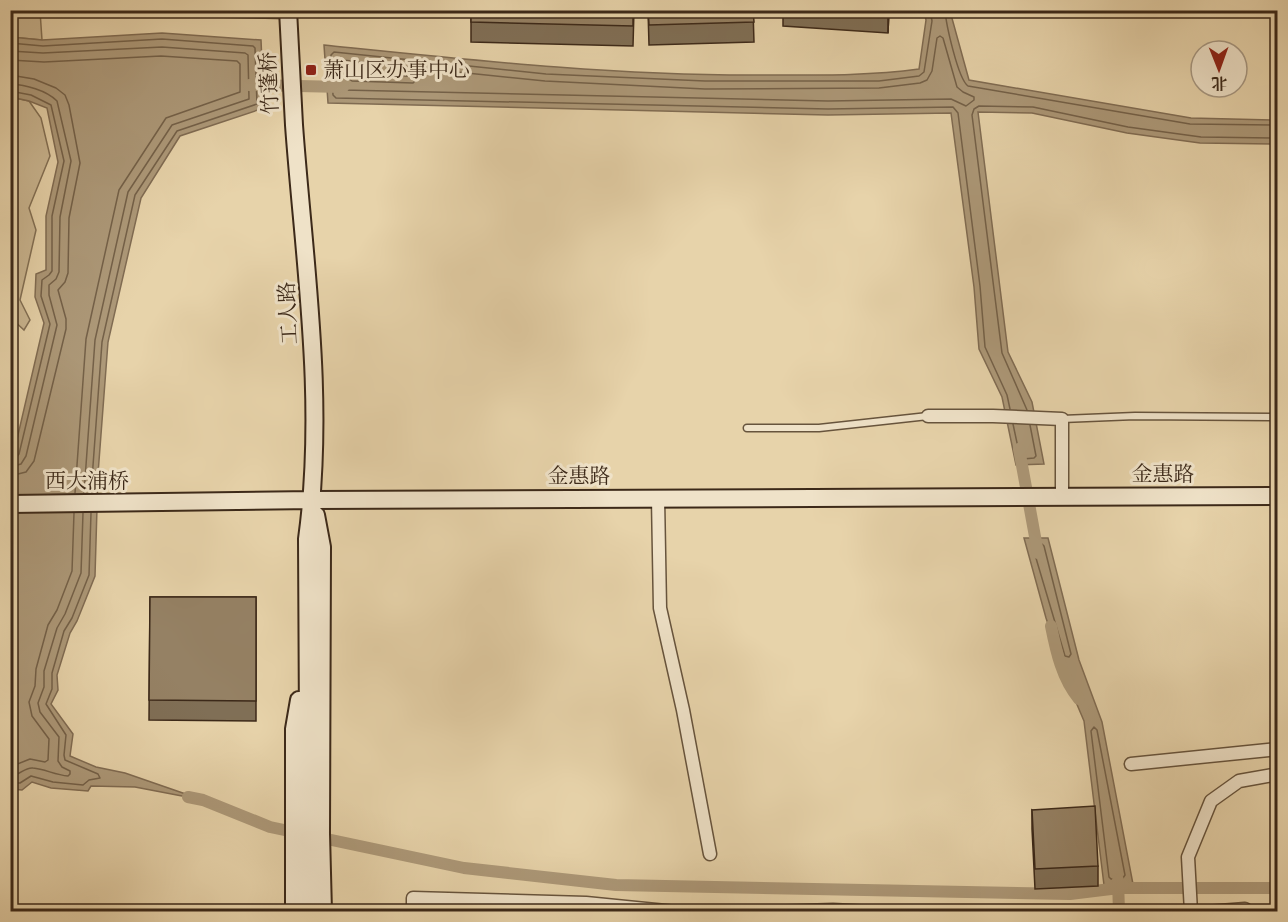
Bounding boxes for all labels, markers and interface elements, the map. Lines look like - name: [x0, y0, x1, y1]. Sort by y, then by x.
- north arrow: [1189, 39, 1249, 99]
- street label: 竹蓬桥: [255, 51, 285, 115]
- place label: 萧山区办事中心: [323, 58, 470, 84]
- marker: 萧山区办事中心: [304, 63, 318, 77]
- text: 北: [1211, 73, 1227, 93]
- street label: 工人路: [274, 281, 304, 345]
- street label: 金惠路: [1132, 462, 1195, 488]
- street label: 金惠路: [548, 464, 611, 490]
- street label: 西大浦桥: [45, 469, 129, 495]

